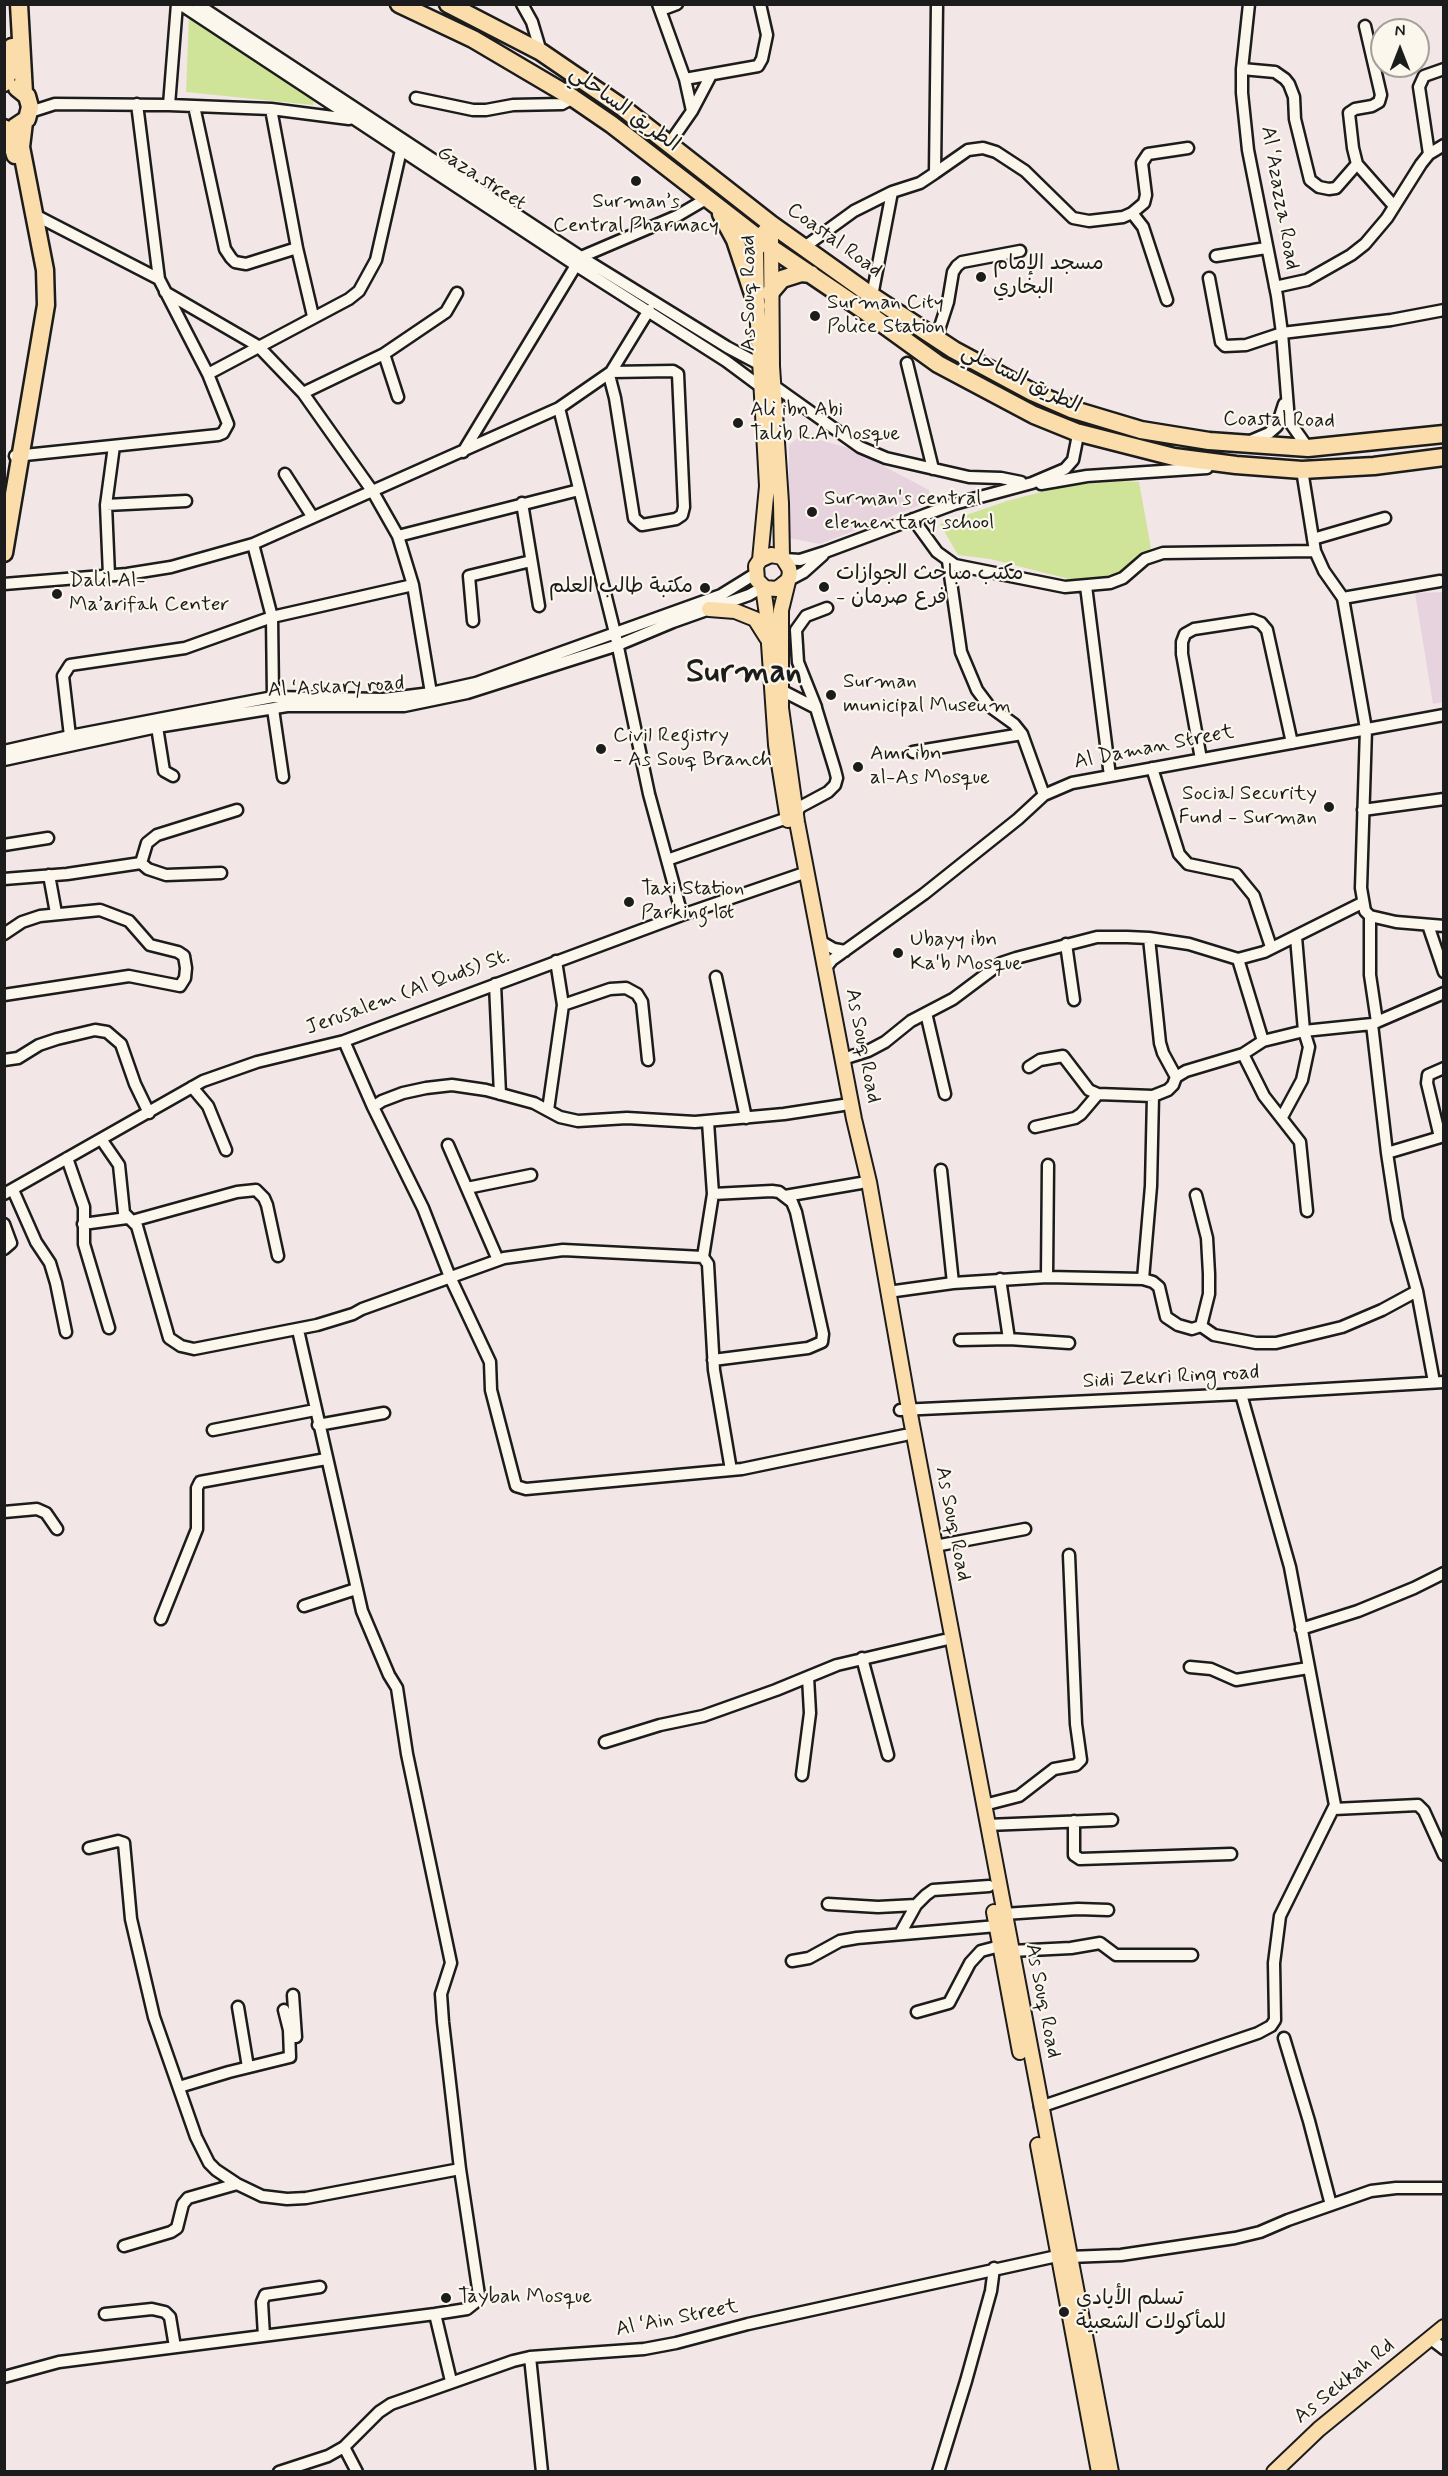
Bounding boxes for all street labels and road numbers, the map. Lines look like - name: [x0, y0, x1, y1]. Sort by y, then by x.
- street label: الطريق الساحلي: [564, 62, 684, 158]
- street label: Al ‘Azazza Road: [1254, 124, 1304, 272]
- street label: Gaza street: [432, 141, 530, 217]
- street label: Coastal Road: [781, 198, 887, 284]
- street label: As Souq Road: [737, 235, 763, 351]
- street label: الطريق الساحلي: [957, 340, 1085, 420]
- street label: Coastal Road: [1223, 407, 1335, 435]
- street label: Al ‘Askary road: [267, 672, 405, 704]
- street label: Al Daman Street: [1072, 720, 1236, 776]
- street label: Jerusalem (Al Quds) St.: [303, 944, 513, 1042]
- street label: As Souq Road: [839, 987, 885, 1105]
- street label: Sidi Zekri Ring road: [1082, 1361, 1260, 1395]
- street label: As Souq Road: [929, 1465, 975, 1583]
- street label: As Souq Road: [1019, 1942, 1065, 2060]
- street label: Al ‘Ain Street: [614, 2295, 740, 2343]
- street label: As Sekkah Rd: [1290, 2334, 1400, 2430]

